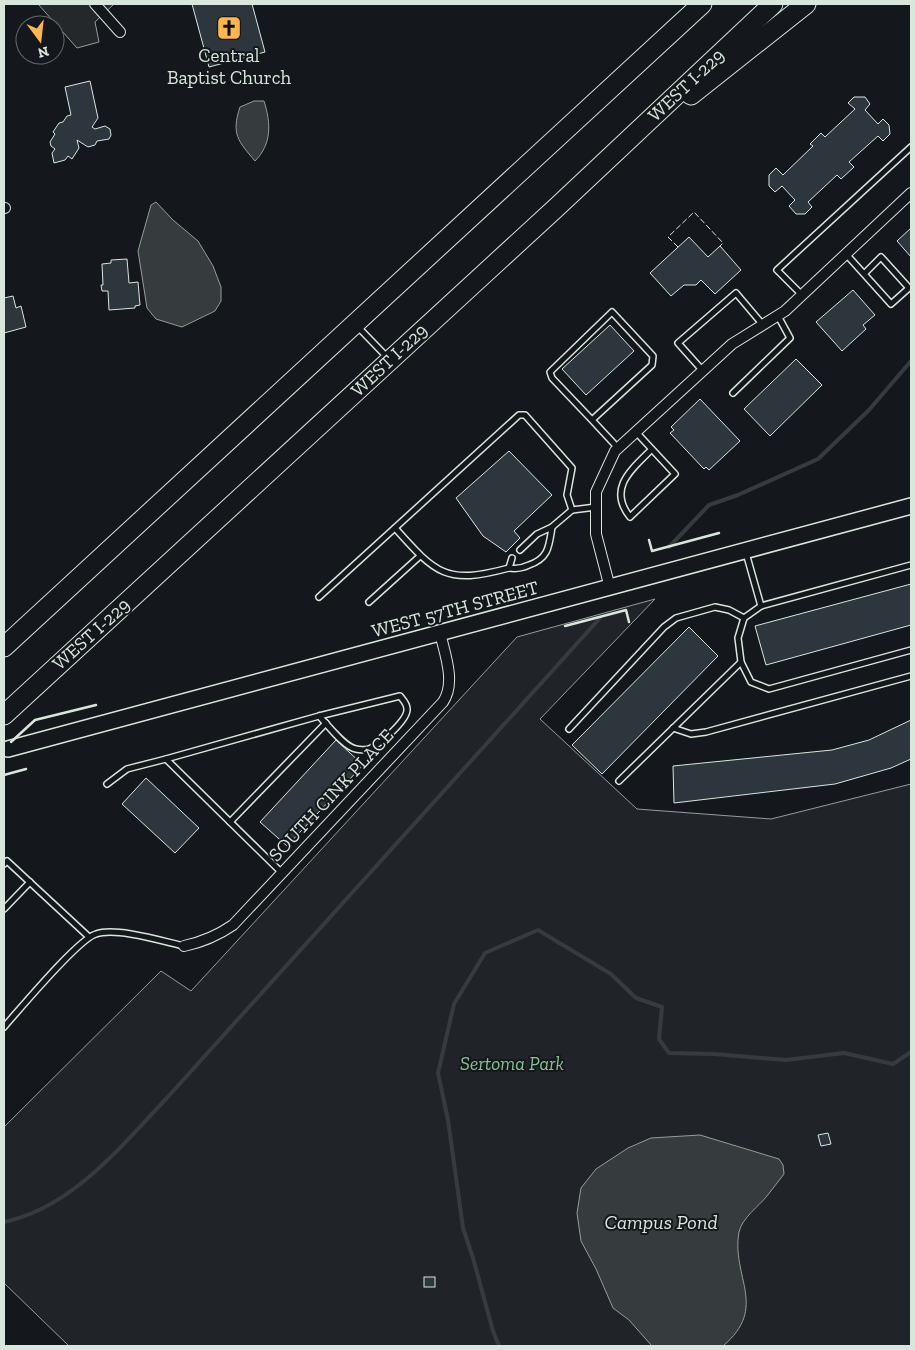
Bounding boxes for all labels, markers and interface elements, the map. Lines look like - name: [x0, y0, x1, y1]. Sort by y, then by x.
- north arrow: [15, 15, 65, 65]
- church icon: Central Baptist Church: [216, 15, 242, 41]
- text: N: [36, 42, 51, 62]
- place label: Central Baptist Church: [167, 44, 291, 89]
- street label: WEST I-229: [643, 44, 729, 126]
- street label: WEST I-229: [346, 319, 432, 401]
- street label: WEST 57TH STREET: [369, 576, 541, 642]
- street label: WEST I-229: [47, 593, 135, 675]
- street label: SOUTH CINK PLACE: [264, 724, 398, 866]
- park label: Sertoma Park: [460, 1052, 564, 1075]
- water label: Campus Pond: [604, 1210, 718, 1234]

